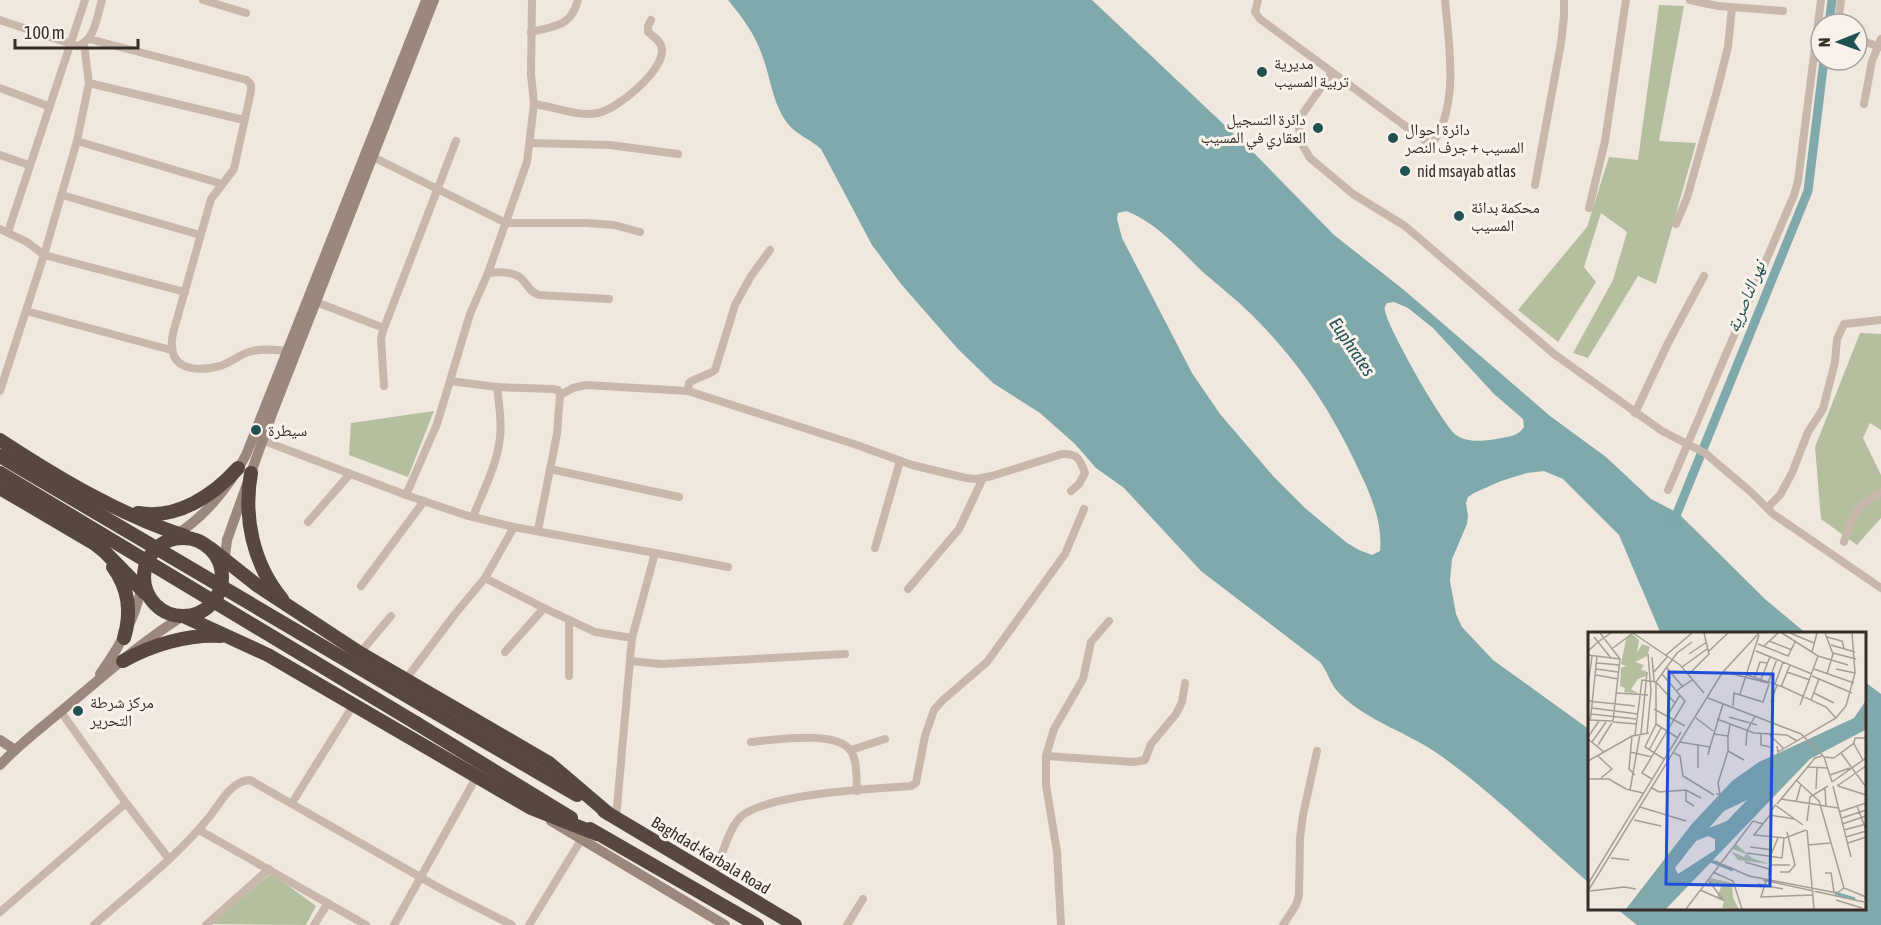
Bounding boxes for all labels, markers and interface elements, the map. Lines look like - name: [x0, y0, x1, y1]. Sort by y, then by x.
- scale bar: [15, 12, 138, 50]
- north arrow: [1809, 12, 1869, 72]
- text: 100 m: [24, 22, 65, 43]
- text: N: [1815, 37, 1833, 47]
- place label: مديرية تربية المسيب: [1274, 54, 1349, 91]
- marker: مديرية تربية المسيب: [1255, 65, 1269, 79]
- place label: دائرة التسجيل العقاري في المسيب: [1201, 110, 1306, 150]
- place label: دائرة احوال المسيب + جرف النصر: [1404, 120, 1524, 157]
- marker: دائرة التسجيل العقاري في المسيب: [1311, 121, 1325, 135]
- marker: دائرة احوال المسيب + جرف النصر: [1386, 131, 1400, 145]
- place label: nid msayab atlas: [1417, 162, 1516, 181]
- marker: nid msayab atlas: [1398, 164, 1412, 178]
- place label: محكمة بدائة المسيب: [1471, 198, 1540, 234]
- marker: محكمة بدائة المسيب: [1452, 209, 1466, 223]
- water label: نهر الناصرية: [1722, 255, 1771, 336]
- water label: Euphrates: [1325, 313, 1380, 380]
- place label: سيطرة: [268, 421, 307, 440]
- marker: سيطرة: [249, 423, 263, 437]
- inset map: [1588, 632, 1866, 910]
- place label: مركز شرطة التحرير: [89, 693, 154, 730]
- marker: مركز شرطة التحرير: [71, 704, 85, 718]
- street label: Baghdad-Karbala Road: [648, 812, 774, 898]

